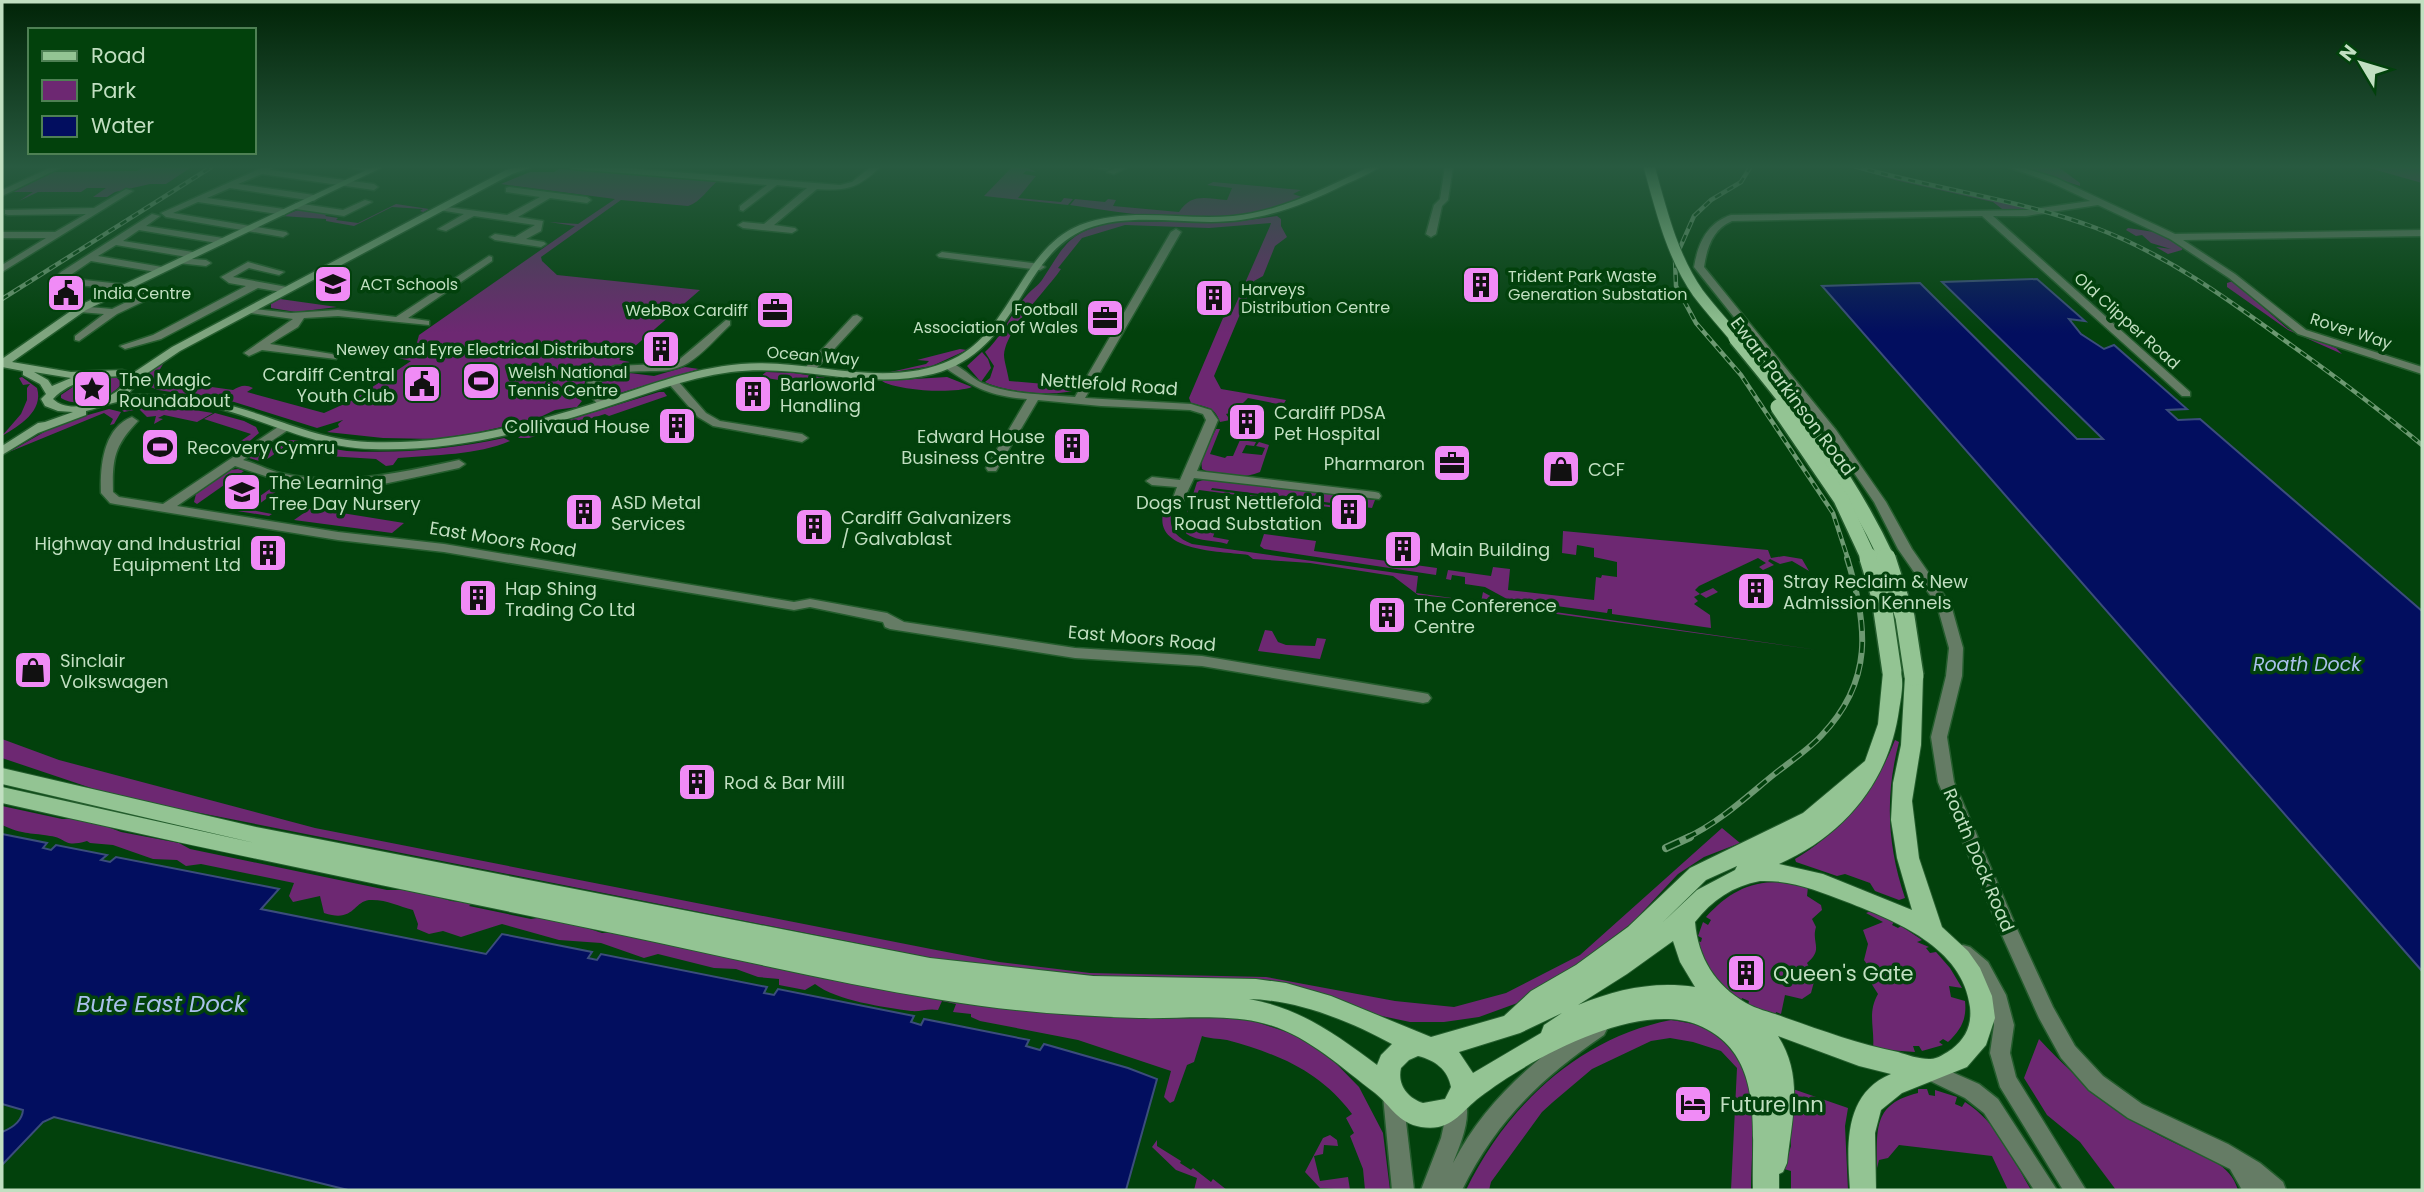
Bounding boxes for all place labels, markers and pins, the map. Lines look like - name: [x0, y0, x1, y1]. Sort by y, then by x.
- school or university icon: ACT Schools: [312, 263, 354, 305]
- building icon: Trident Park Waste Generation Substation: [1460, 264, 1502, 306]
- place label: Trident Park Waste Generation Substation: [1508, 265, 1688, 306]
- public building icon: India Centre: [45, 272, 87, 314]
- place label: ACT Schools: [360, 273, 458, 296]
- building icon: Harveys Distribution Centre: [1193, 277, 1235, 319]
- place label: Harveys Distribution Centre: [1241, 278, 1390, 319]
- place label: India Centre: [93, 282, 191, 305]
- office icon: WebBox Cardiff: [754, 289, 796, 331]
- office icon: Football Association of Wales: [1084, 297, 1126, 339]
- place label: Football Association of Wales: [913, 298, 1078, 339]
- place label: WebBox Cardiff: [625, 299, 748, 322]
- building icon: Newey and Eyre Electrical Distributors: [640, 328, 682, 370]
- place label: Newey and Eyre Electrical Distributors: [336, 338, 634, 361]
- sports icon: Welsh National Tennis Centre: [460, 360, 502, 402]
- place label: Welsh National Tennis Centre: [508, 361, 627, 402]
- place label: Cardiff Central Youth Club: [263, 362, 395, 408]
- public building icon: Cardiff Central Youth Club: [401, 363, 443, 405]
- place label: The Magic Roundabout: [119, 367, 231, 413]
- place icon: The Magic Roundabout: [71, 368, 113, 410]
- place label: Barloworld Handling: [780, 372, 875, 418]
- building icon: Barloworld Handling: [732, 373, 774, 415]
- place label: Cardiff PDSA Pet Hospital: [1274, 400, 1386, 446]
- building icon: Cardiff PDSA Pet Hospital: [1226, 401, 1268, 443]
- building icon: Collivaud House: [656, 405, 698, 447]
- place label: Collivaud House: [504, 414, 650, 439]
- place label: Edward House Business Centre: [901, 424, 1045, 470]
- building icon: Edward House Business Centre: [1051, 425, 1093, 467]
- sports icon: Recovery Cymru: [139, 426, 181, 468]
- place label: Recovery Cymru: [187, 435, 335, 460]
- office icon: Pharmaron: [1431, 442, 1473, 484]
- shop icon: CCF: [1540, 448, 1582, 490]
- place label: Pharmaron: [1324, 451, 1425, 476]
- place label: CCF: [1588, 457, 1625, 482]
- place label: The Learning Tree Day Nursery: [269, 470, 421, 516]
- school or university icon: The Learning Tree Day Nursery: [221, 471, 263, 513]
- place label: ASD Metal Services: [611, 490, 701, 536]
- place label: Dogs Trust Nettlefold Road Substation: [1136, 490, 1322, 536]
- building icon: ASD Metal Services: [563, 491, 605, 533]
- building icon: Dogs Trust Nettlefold Road Substation: [1328, 491, 1370, 533]
- place label: Cardiff Galvanizers / Galvablast: [841, 505, 1011, 551]
- building icon: Cardiff Galvanizers / Galvablast: [793, 506, 835, 548]
- building icon: Main Building: [1382, 528, 1424, 570]
- place label: Highway and Industrial Equipment Ltd: [35, 531, 241, 577]
- building icon: Highway and Industrial Equipment Ltd: [247, 532, 289, 574]
- place label: Main Building: [1430, 537, 1550, 562]
- place label: Stray Reclaim & New Admission Kennels: [1783, 569, 1968, 615]
- building icon: Stray Reclaim & New Admission Kennels: [1735, 570, 1777, 612]
- place label: Hap Shing Trading Co Ltd: [505, 576, 635, 622]
- building icon: Hap Shing Trading Co Ltd: [457, 577, 499, 619]
- place label: The Conference Centre: [1414, 593, 1557, 639]
- building icon: The Conference Centre: [1366, 594, 1408, 636]
- place label: Sinclair Volkswagen: [60, 648, 169, 694]
- shop icon: Sinclair Volkswagen: [12, 649, 54, 691]
- building icon: Rod & Bar Mill: [676, 761, 718, 803]
- place label: Rod & Bar Mill: [724, 770, 845, 795]
- building icon: Queen's Gate: [1725, 952, 1767, 994]
- place label: Queen's Gate: [1773, 959, 1914, 988]
- hotel icon: Future Inn: [1672, 1083, 1714, 1125]
- place label: Future Inn: [1720, 1090, 1824, 1119]

